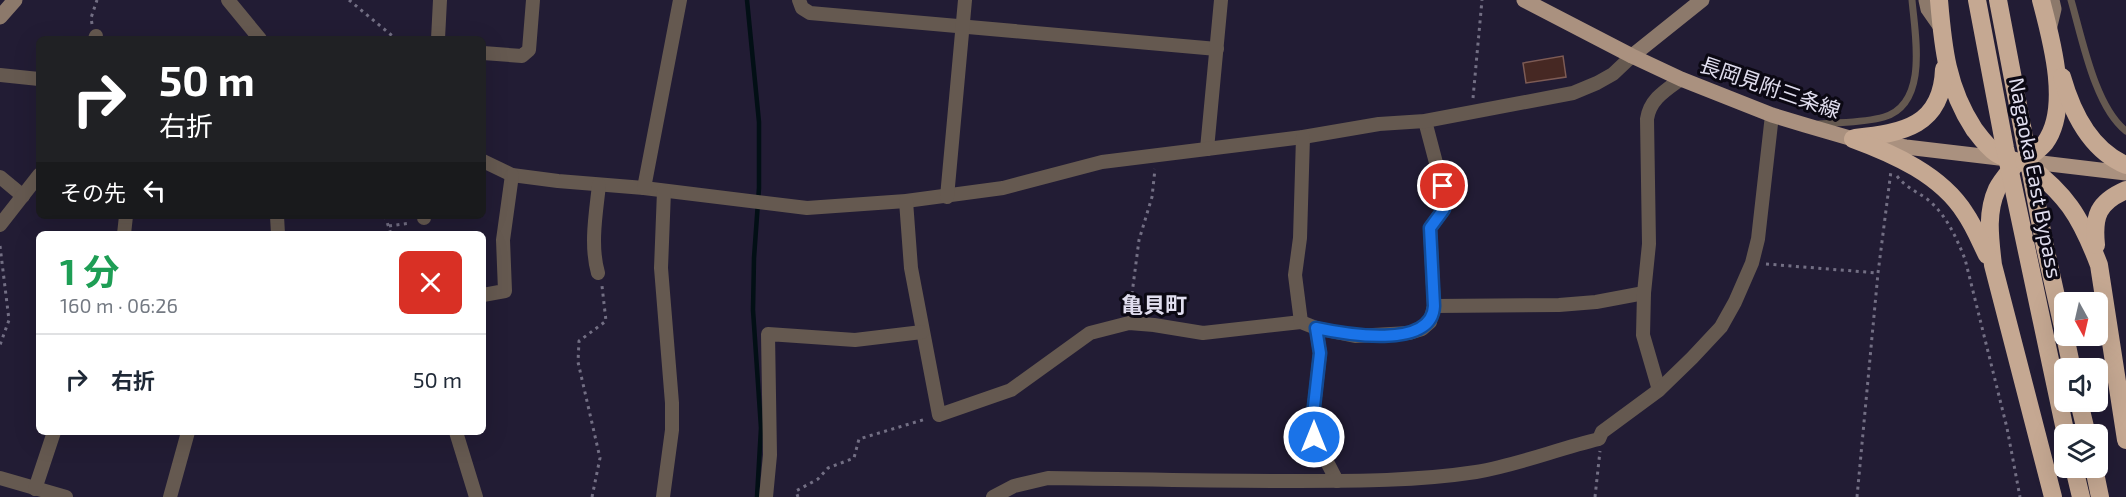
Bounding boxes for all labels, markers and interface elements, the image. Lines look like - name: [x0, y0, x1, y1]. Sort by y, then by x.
- street label: 長岡見附三条線: [1697, 51, 1844, 122]
- text: 50 m: [159, 54, 255, 104]
- icon: right: [60, 60, 138, 138]
- street label: Nagaoka East Bypass: [2005, 75, 2068, 280]
- text: 右折: [159, 109, 213, 141]
- pin: [1417, 160, 1468, 211]
- icon: arrive: [1426, 169, 1459, 202]
- icon: left: [138, 174, 171, 207]
- text: その先: [60, 179, 126, 205]
- text: 1 分: [60, 249, 119, 292]
- button: close: [399, 251, 462, 314]
- district label: 亀貝町: [1121, 291, 1187, 317]
- north arrow: [2054, 292, 2108, 346]
- map controls: [2054, 292, 2108, 478]
- text: 160 m · 06:26: [60, 293, 178, 317]
- button: sound: [2054, 358, 2108, 412]
- icon: right: [60, 363, 93, 396]
- text: 50 m: [413, 366, 462, 392]
- text: 右折: [111, 367, 155, 393]
- position arrow: [1282, 405, 1346, 469]
- button: layers: [2054, 424, 2108, 478]

